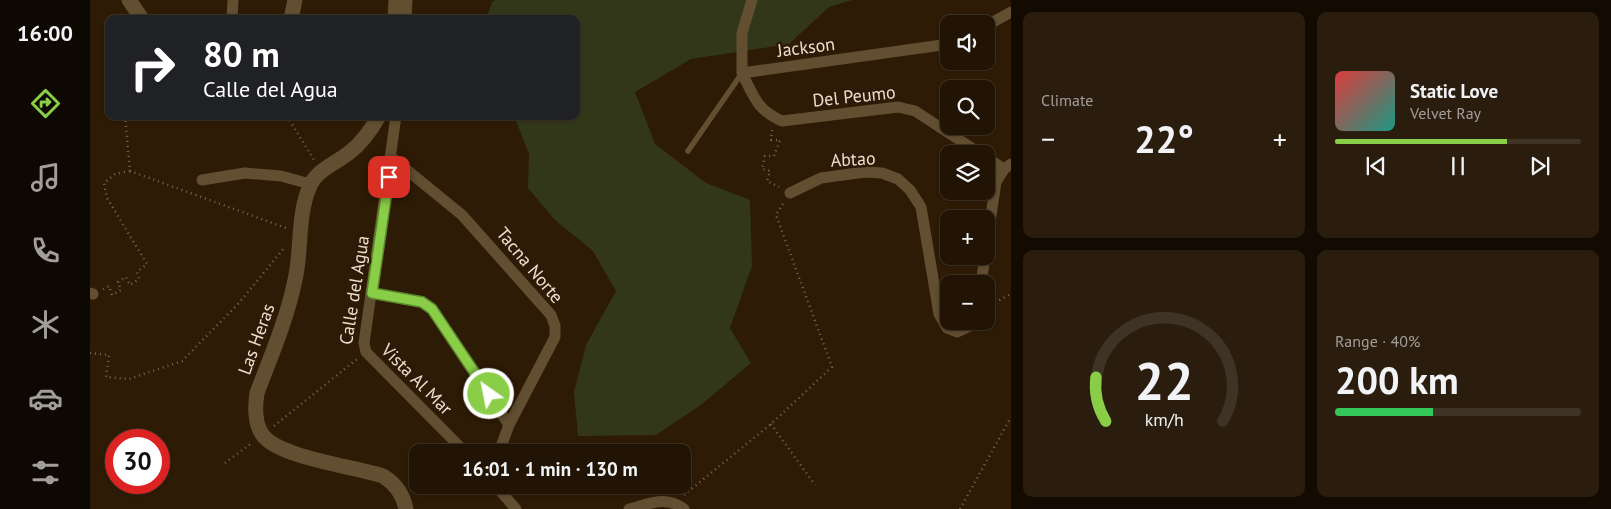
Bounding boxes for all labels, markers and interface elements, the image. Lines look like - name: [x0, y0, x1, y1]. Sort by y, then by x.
- map controls: [940, 15, 995, 330]
- button: sound: [940, 15, 995, 70]
- text: 16:00: [17, 19, 73, 47]
- text: 80 m: [203, 31, 280, 77]
- street label: Jackson: [775, 32, 836, 62]
- icon: right: [120, 35, 185, 100]
- text: Calle del Agua: [203, 75, 338, 103]
- text: Static Love: [1410, 79, 1498, 103]
- street label: Del Peumo: [811, 80, 897, 112]
- button: search: [940, 80, 995, 135]
- icon: directions: [28, 86, 63, 121]
- text: Climate: [1041, 90, 1093, 110]
- text: Velvet Ray: [1410, 103, 1481, 123]
- text: 22°: [1134, 114, 1194, 163]
- text: −: [1041, 120, 1055, 157]
- text: +: [1273, 120, 1287, 157]
- button: layers: [940, 145, 995, 200]
- street label: Abtao: [830, 146, 876, 172]
- icon: previous: [1362, 152, 1390, 180]
- icon: pause: [1444, 152, 1472, 180]
- icon: next: [1526, 152, 1554, 180]
- pin: [368, 156, 410, 198]
- icon: music: [28, 160, 63, 195]
- icon: arrive: [375, 163, 403, 191]
- button: +: [940, 210, 995, 265]
- street label: Tacna Norte: [492, 222, 568, 308]
- icon: phone: [28, 233, 63, 268]
- street label: Calle del Agua: [334, 234, 374, 346]
- button: −: [940, 275, 995, 330]
- street label: Las Heras: [233, 300, 279, 378]
- icon: climate: [28, 307, 63, 342]
- text: Range · 40%: [1335, 331, 1420, 351]
- street label: Vista Al Mar: [376, 338, 458, 420]
- text: 22: [1135, 347, 1193, 414]
- text: 200 km: [1335, 355, 1459, 404]
- position arrow: [462, 367, 514, 419]
- icon: car: [28, 381, 63, 416]
- text: km/h: [1144, 408, 1184, 431]
- speed limit sign: 30: [105, 429, 170, 494]
- icon: filters: [28, 455, 63, 490]
- text: 16:01 · 1 min · 130 m: [462, 457, 638, 481]

